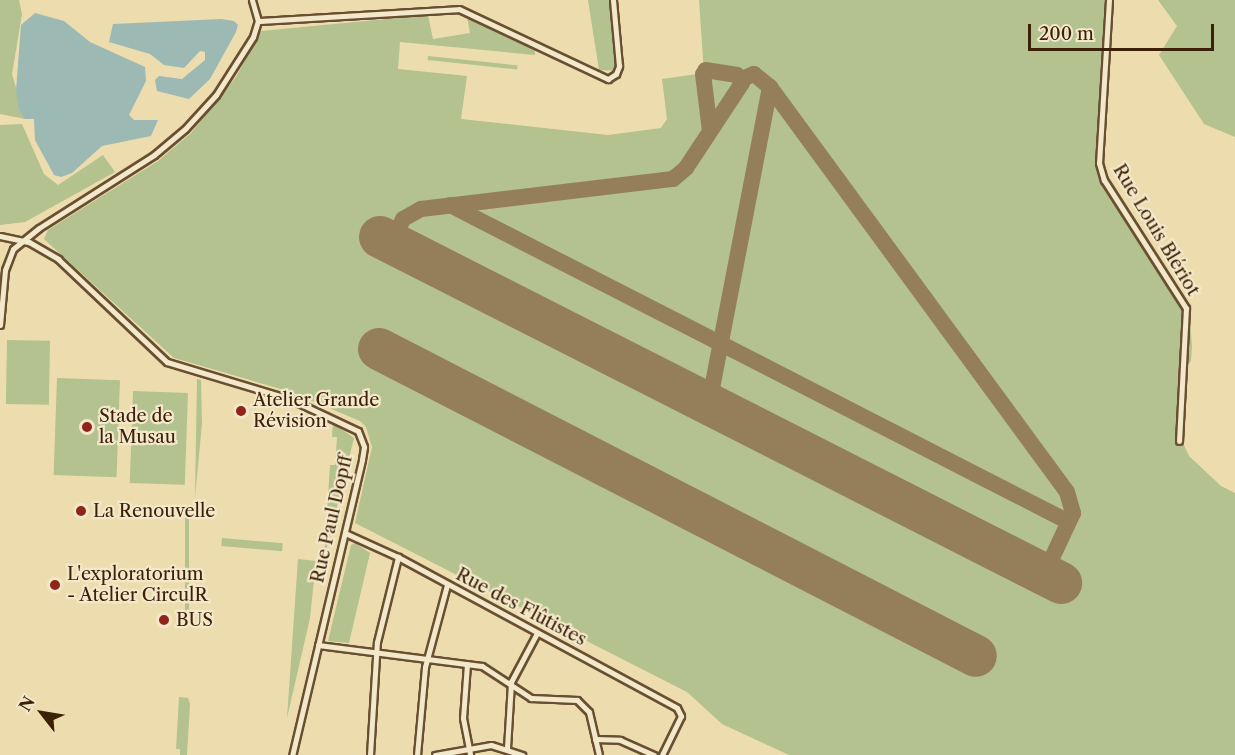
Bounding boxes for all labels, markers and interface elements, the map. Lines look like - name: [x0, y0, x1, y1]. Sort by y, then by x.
- scale bar: [1031, 12, 1217, 50]
- text: 200 m: [1039, 23, 1094, 45]
- street label: Rue Louis Blériot: [1108, 160, 1204, 300]
- place label: Atelier Grande Révision: [253, 390, 380, 432]
- marker: Atelier Grande Révision: [234, 404, 248, 418]
- place label: Stade de la Musau: [99, 406, 176, 448]
- marker: Stade de la Musau: [80, 420, 94, 434]
- street label: Rue Paul Dopff: [307, 453, 357, 585]
- place label: La Renouvelle: [93, 500, 216, 522]
- marker: La Renouvelle: [74, 504, 88, 518]
- place label: L'exploratorium - Atelier CirculR: [67, 564, 209, 606]
- street label: Rue des Flûtistes: [452, 564, 590, 650]
- marker: L'exploratorium - Atelier CirculR: [48, 578, 62, 592]
- place label: BUS: [176, 609, 213, 631]
- marker: BUS: [157, 613, 171, 627]
- north arrow: [12, 683, 72, 743]
- text: N: [14, 693, 39, 715]

